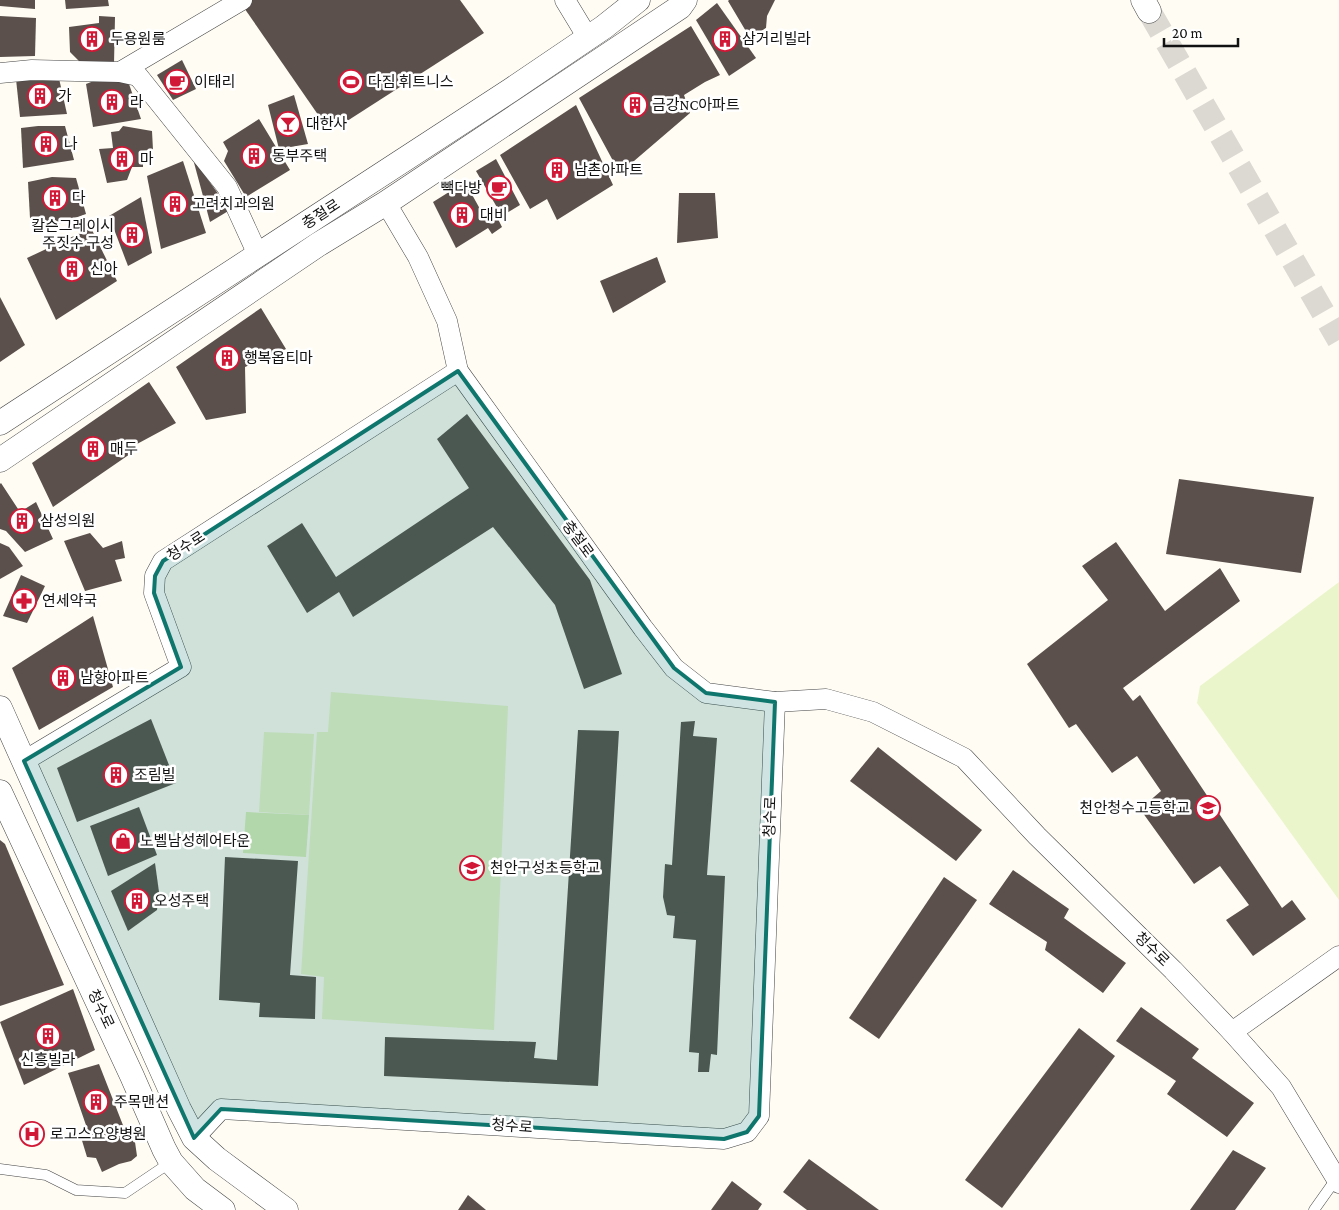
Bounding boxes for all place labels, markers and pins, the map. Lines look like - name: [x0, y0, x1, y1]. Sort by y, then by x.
- building icon: 두용원룸: [79, 26, 105, 52]
- building icon: 삼거리빌라: [712, 26, 738, 52]
- place label: 두용원룸: [110, 31, 165, 47]
- place label: 삼거리빌라: [742, 31, 811, 47]
- cafe icon: 이태리: [164, 69, 190, 95]
- sports icon: 다짐 휘트니스: [338, 69, 364, 95]
- place label: 이태리: [194, 74, 235, 90]
- place label: 다짐 휘트니스: [368, 74, 454, 90]
- building icon: 가: [27, 83, 53, 109]
- place label: 가: [58, 88, 72, 104]
- building icon: 라: [99, 89, 125, 115]
- building icon: 금강NC아파트: [622, 92, 648, 118]
- place label: 라: [130, 94, 144, 110]
- place label: 금강NC아파트: [652, 97, 740, 113]
- bar icon: 대한사: [275, 111, 301, 137]
- place label: 대한사: [306, 116, 348, 132]
- building icon: 나: [33, 131, 59, 157]
- place label: 나: [64, 136, 78, 152]
- building icon: 동부주택: [241, 143, 267, 169]
- building icon: 마: [109, 146, 135, 172]
- place label: 동부주택: [272, 148, 327, 164]
- place label: 마: [140, 151, 154, 167]
- building icon: 남촌아파트: [544, 157, 570, 183]
- place label: 남촌아파트: [574, 162, 643, 178]
- cafe icon: 빽다방: [486, 175, 512, 201]
- place label: 빽다방: [441, 180, 482, 196]
- building icon: 다: [42, 185, 68, 211]
- place label: 다: [72, 190, 86, 206]
- building icon: 고려치과의원: [162, 191, 188, 217]
- place label: 고려치과의원: [192, 196, 275, 212]
- building icon: 대비: [449, 202, 475, 228]
- place label: 대비: [480, 207, 508, 223]
- place label: 칼슨그레이시 주짓수 구성: [31, 218, 114, 251]
- building icon: 칼슨그레이시 주짓수 구성: [119, 222, 145, 248]
- building icon: 신아: [59, 256, 85, 282]
- place label: 신아: [90, 261, 118, 277]
- building icon: 행복옵티마: [214, 345, 240, 371]
- place label: 행복옵티마: [244, 350, 313, 366]
- building icon: 매두: [80, 436, 106, 462]
- place label: 매두: [110, 441, 138, 457]
- building icon: 삼성의원: [9, 508, 35, 534]
- place label: 삼성의원: [40, 513, 95, 529]
- pharmacy icon: 연세약국: [11, 588, 37, 614]
- place label: 연세약국: [42, 593, 97, 609]
- building icon: 남향아파트: [50, 665, 76, 691]
- place label: 남향아파트: [80, 670, 149, 686]
- building icon: 조림빌: [103, 762, 129, 788]
- place label: 조림빌: [134, 767, 175, 783]
- school or university icon: 천안청수고등학교: [1195, 795, 1221, 821]
- place label: 천안청수고등학교: [1080, 799, 1190, 816]
- shop icon: 노벨남성헤어타운: [110, 828, 136, 854]
- place label: 노벨남성헤어타운: [140, 833, 250, 849]
- school or university icon: 천안구성초등학교: [459, 855, 485, 881]
- place label: 천안구성초등학교: [490, 859, 600, 876]
- building icon: 오성주택: [124, 888, 150, 914]
- place label: 오성주택: [154, 893, 209, 909]
- building icon: 신흥빌라: [35, 1023, 61, 1049]
- place label: 신흥빌라: [20, 1052, 76, 1068]
- building icon: 주목맨션: [83, 1089, 109, 1115]
- place label: 주목맨션: [114, 1094, 169, 1110]
- hospital icon: 로고스요양병원: [19, 1121, 45, 1147]
- place label: 로고스요양병원: [50, 1126, 147, 1142]

